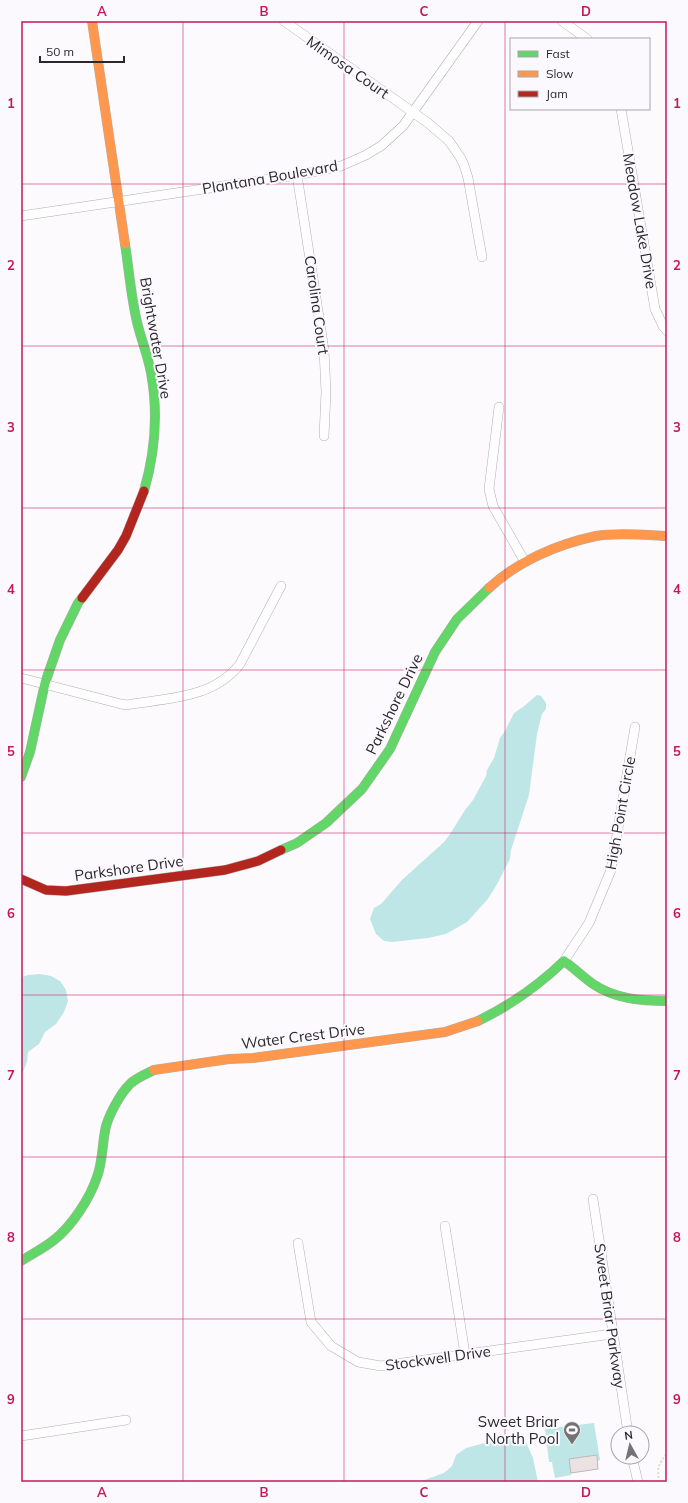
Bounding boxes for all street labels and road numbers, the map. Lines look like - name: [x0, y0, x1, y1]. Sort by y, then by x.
- street label: Mimosa Court: [303, 32, 393, 102]
- street label: Meadow Lake Drive: [619, 152, 661, 290]
- street label: Plantana Boulevard: [201, 156, 339, 198]
- street label: Carolina Court: [301, 254, 333, 356]
- street label: Brightwater Drive: [136, 276, 176, 400]
- street label: Parkshore Drive: [361, 650, 427, 758]
- street label: High Point Circle: [601, 755, 639, 871]
- street label: Parkshore Drive: [73, 851, 185, 885]
- street label: Water Crest Drive: [240, 1019, 366, 1053]
- street label: Sweet Briar Parkway: [590, 1242, 630, 1390]
- street label: Stockwell Drive: [384, 1341, 492, 1375]

